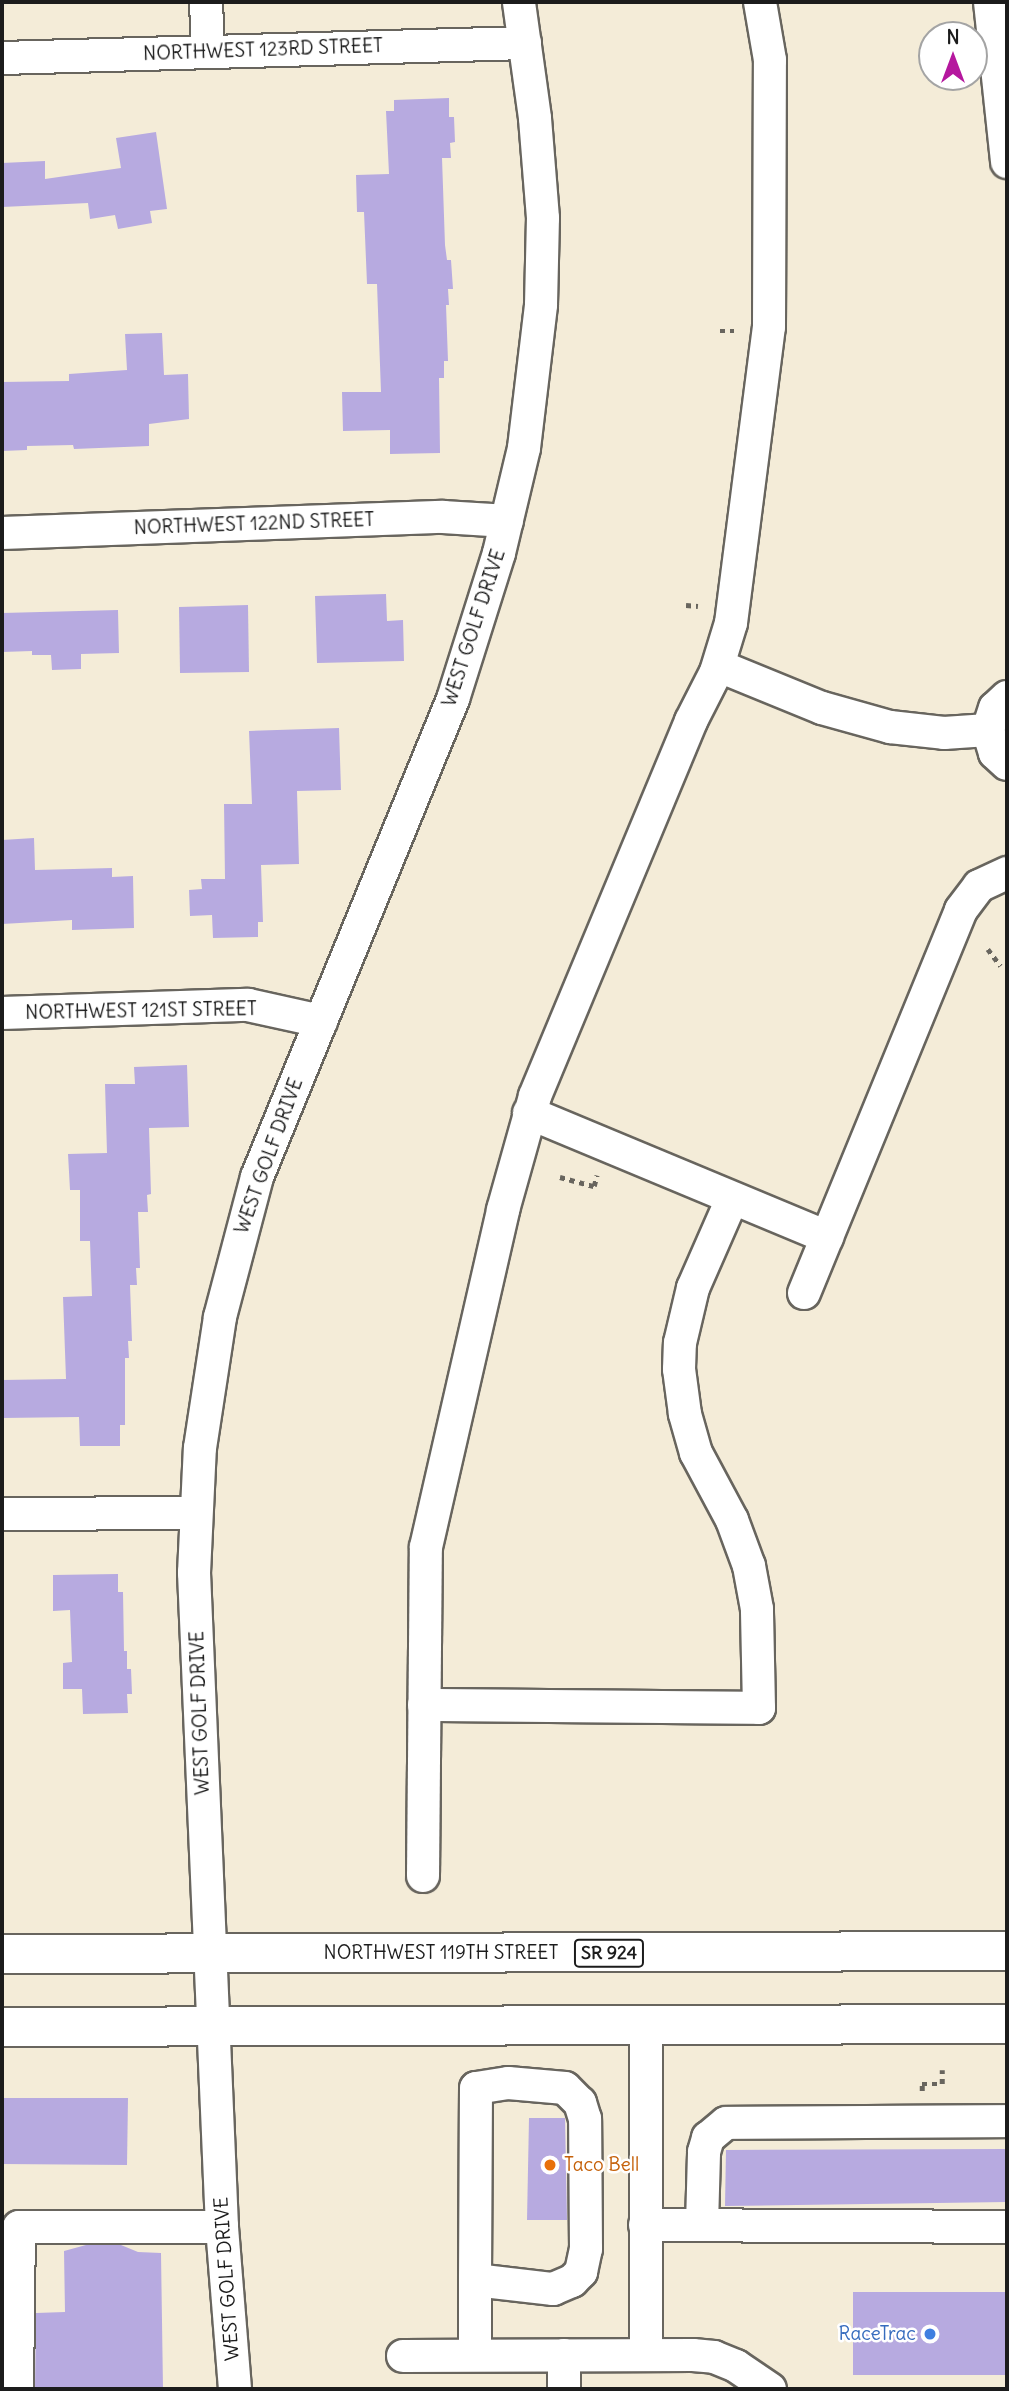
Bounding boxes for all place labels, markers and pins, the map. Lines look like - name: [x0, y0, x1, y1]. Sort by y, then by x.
- place label: Taco Bell: [564, 2154, 639, 2176]
- marker: Taco Bell: [542, 2157, 558, 2173]
- place label: RaceTrac: [839, 2323, 916, 2345]
- marker: RaceTrac: [922, 2326, 938, 2342]

